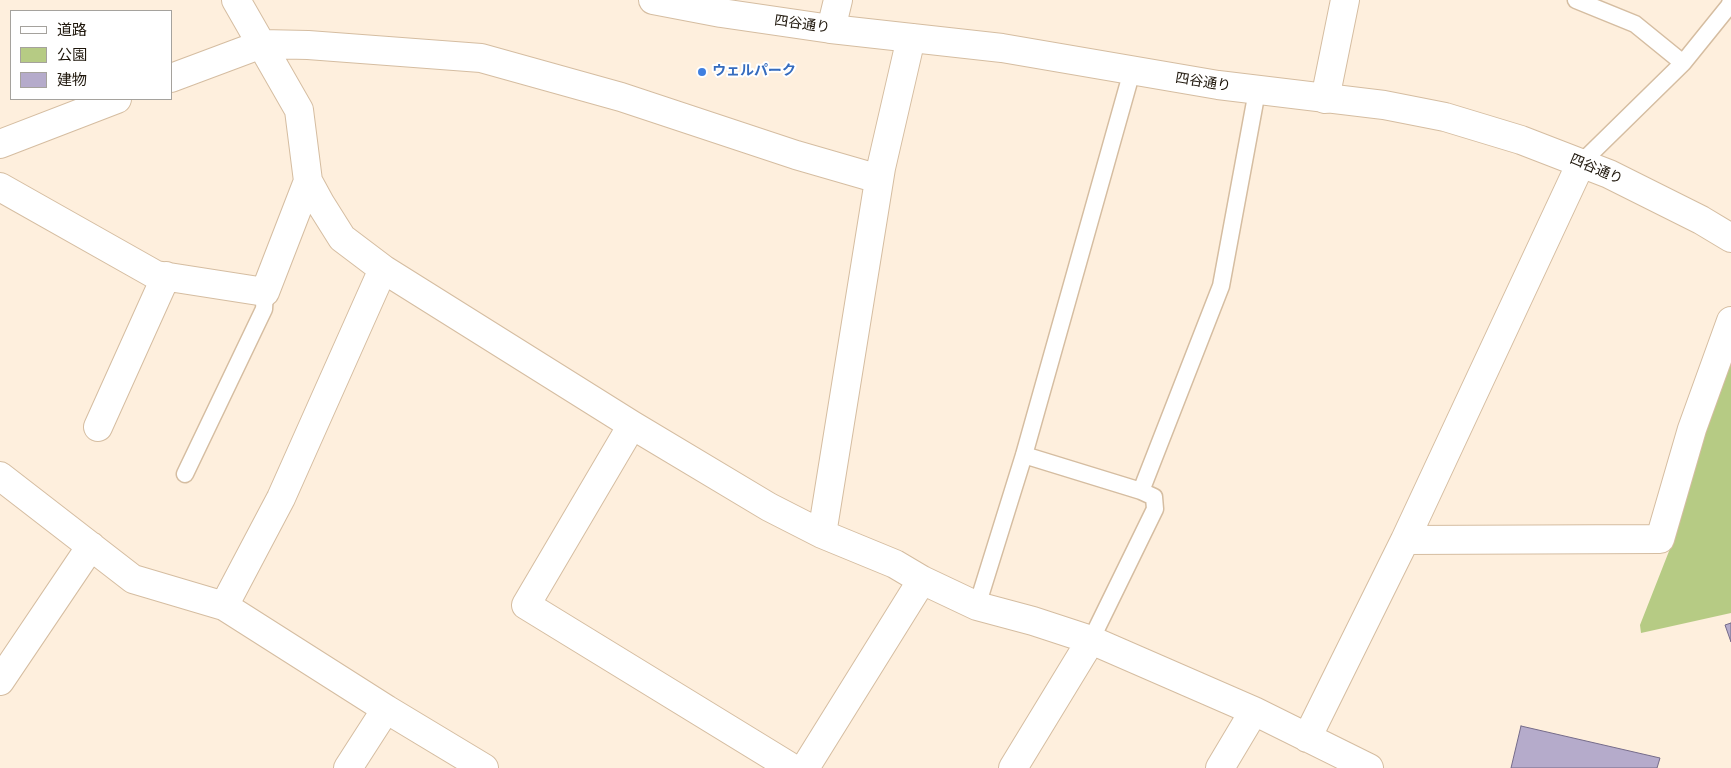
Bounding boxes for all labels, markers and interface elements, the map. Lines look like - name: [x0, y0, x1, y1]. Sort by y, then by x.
- legend: [10, 10, 172, 100]
- street label: 四谷通り: [773, 13, 831, 37]
- text: 道路: [57, 18, 87, 41]
- text: 公園: [57, 43, 87, 66]
- place label: ウェルパーク: [712, 64, 796, 80]
- marker: ウェルパーク: [696, 66, 708, 78]
- text: 建物: [57, 68, 87, 91]
- street label: 四谷通り: [1174, 70, 1232, 96]
- street label: 四谷通り: [1567, 151, 1625, 189]

